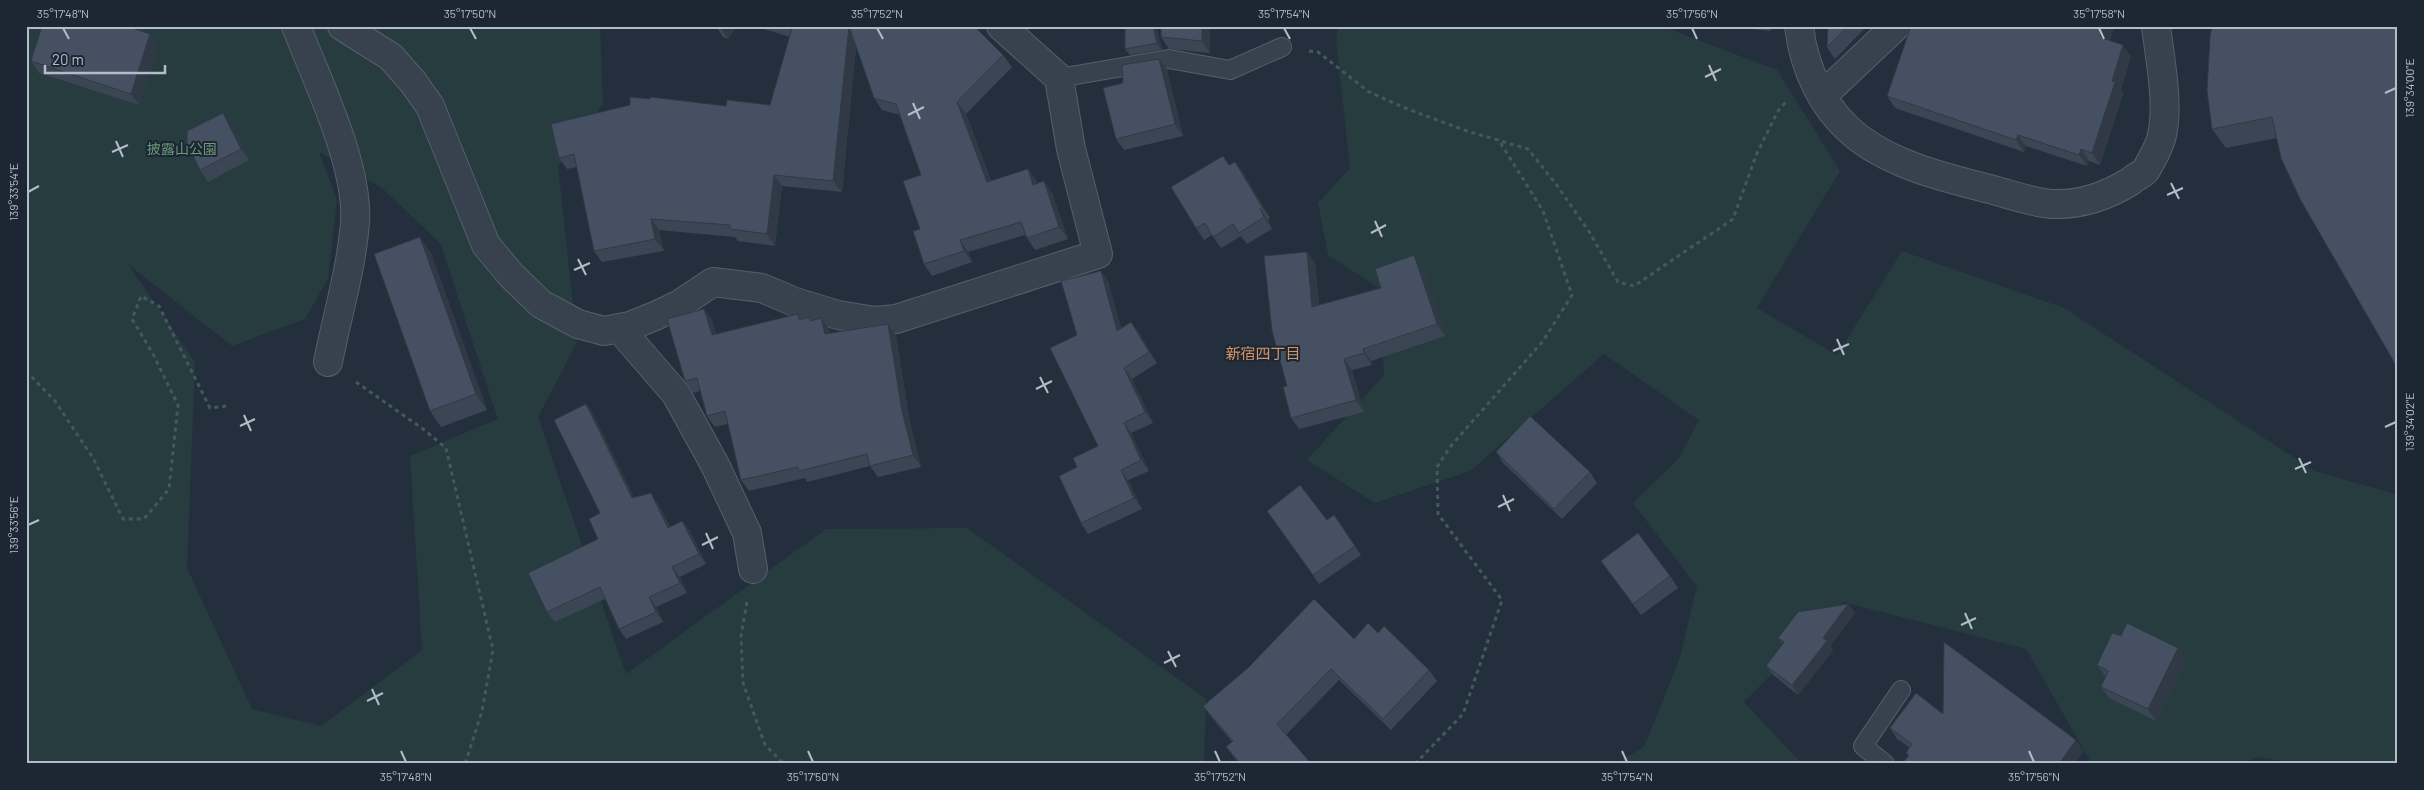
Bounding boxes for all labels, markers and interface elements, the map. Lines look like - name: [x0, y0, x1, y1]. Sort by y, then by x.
- text: 35°17'48"N: [37, 6, 89, 20]
- text: 35°17'50"N: [444, 6, 496, 20]
- text: 35°17'52"N: [851, 6, 903, 20]
- text: 35°17'54"N: [1258, 6, 1310, 20]
- text: 35°17'56"N: [1666, 6, 1718, 20]
- text: 35°17'58"N: [2073, 6, 2125, 20]
- scale bar: [45, 42, 165, 74]
- text: 20 m: [52, 50, 84, 68]
- text: 139°34'00"E: [2402, 58, 2416, 118]
- park label: 披露山公園: [147, 140, 217, 157]
- text: 139°33'54"E: [6, 163, 20, 221]
- district label: 新宿四丁目: [1225, 344, 1301, 362]
- text: 139°34'02"E: [2402, 392, 2416, 452]
- text: 139°33'56"E: [6, 496, 20, 554]
- text: 35°17'48"N: [380, 769, 432, 783]
- text: 35°17'50"N: [787, 769, 839, 783]
- text: 35°17'52"N: [1194, 769, 1246, 783]
- text: 35°17'54"N: [1601, 769, 1653, 783]
- text: 35°17'56"N: [2008, 769, 2060, 783]

